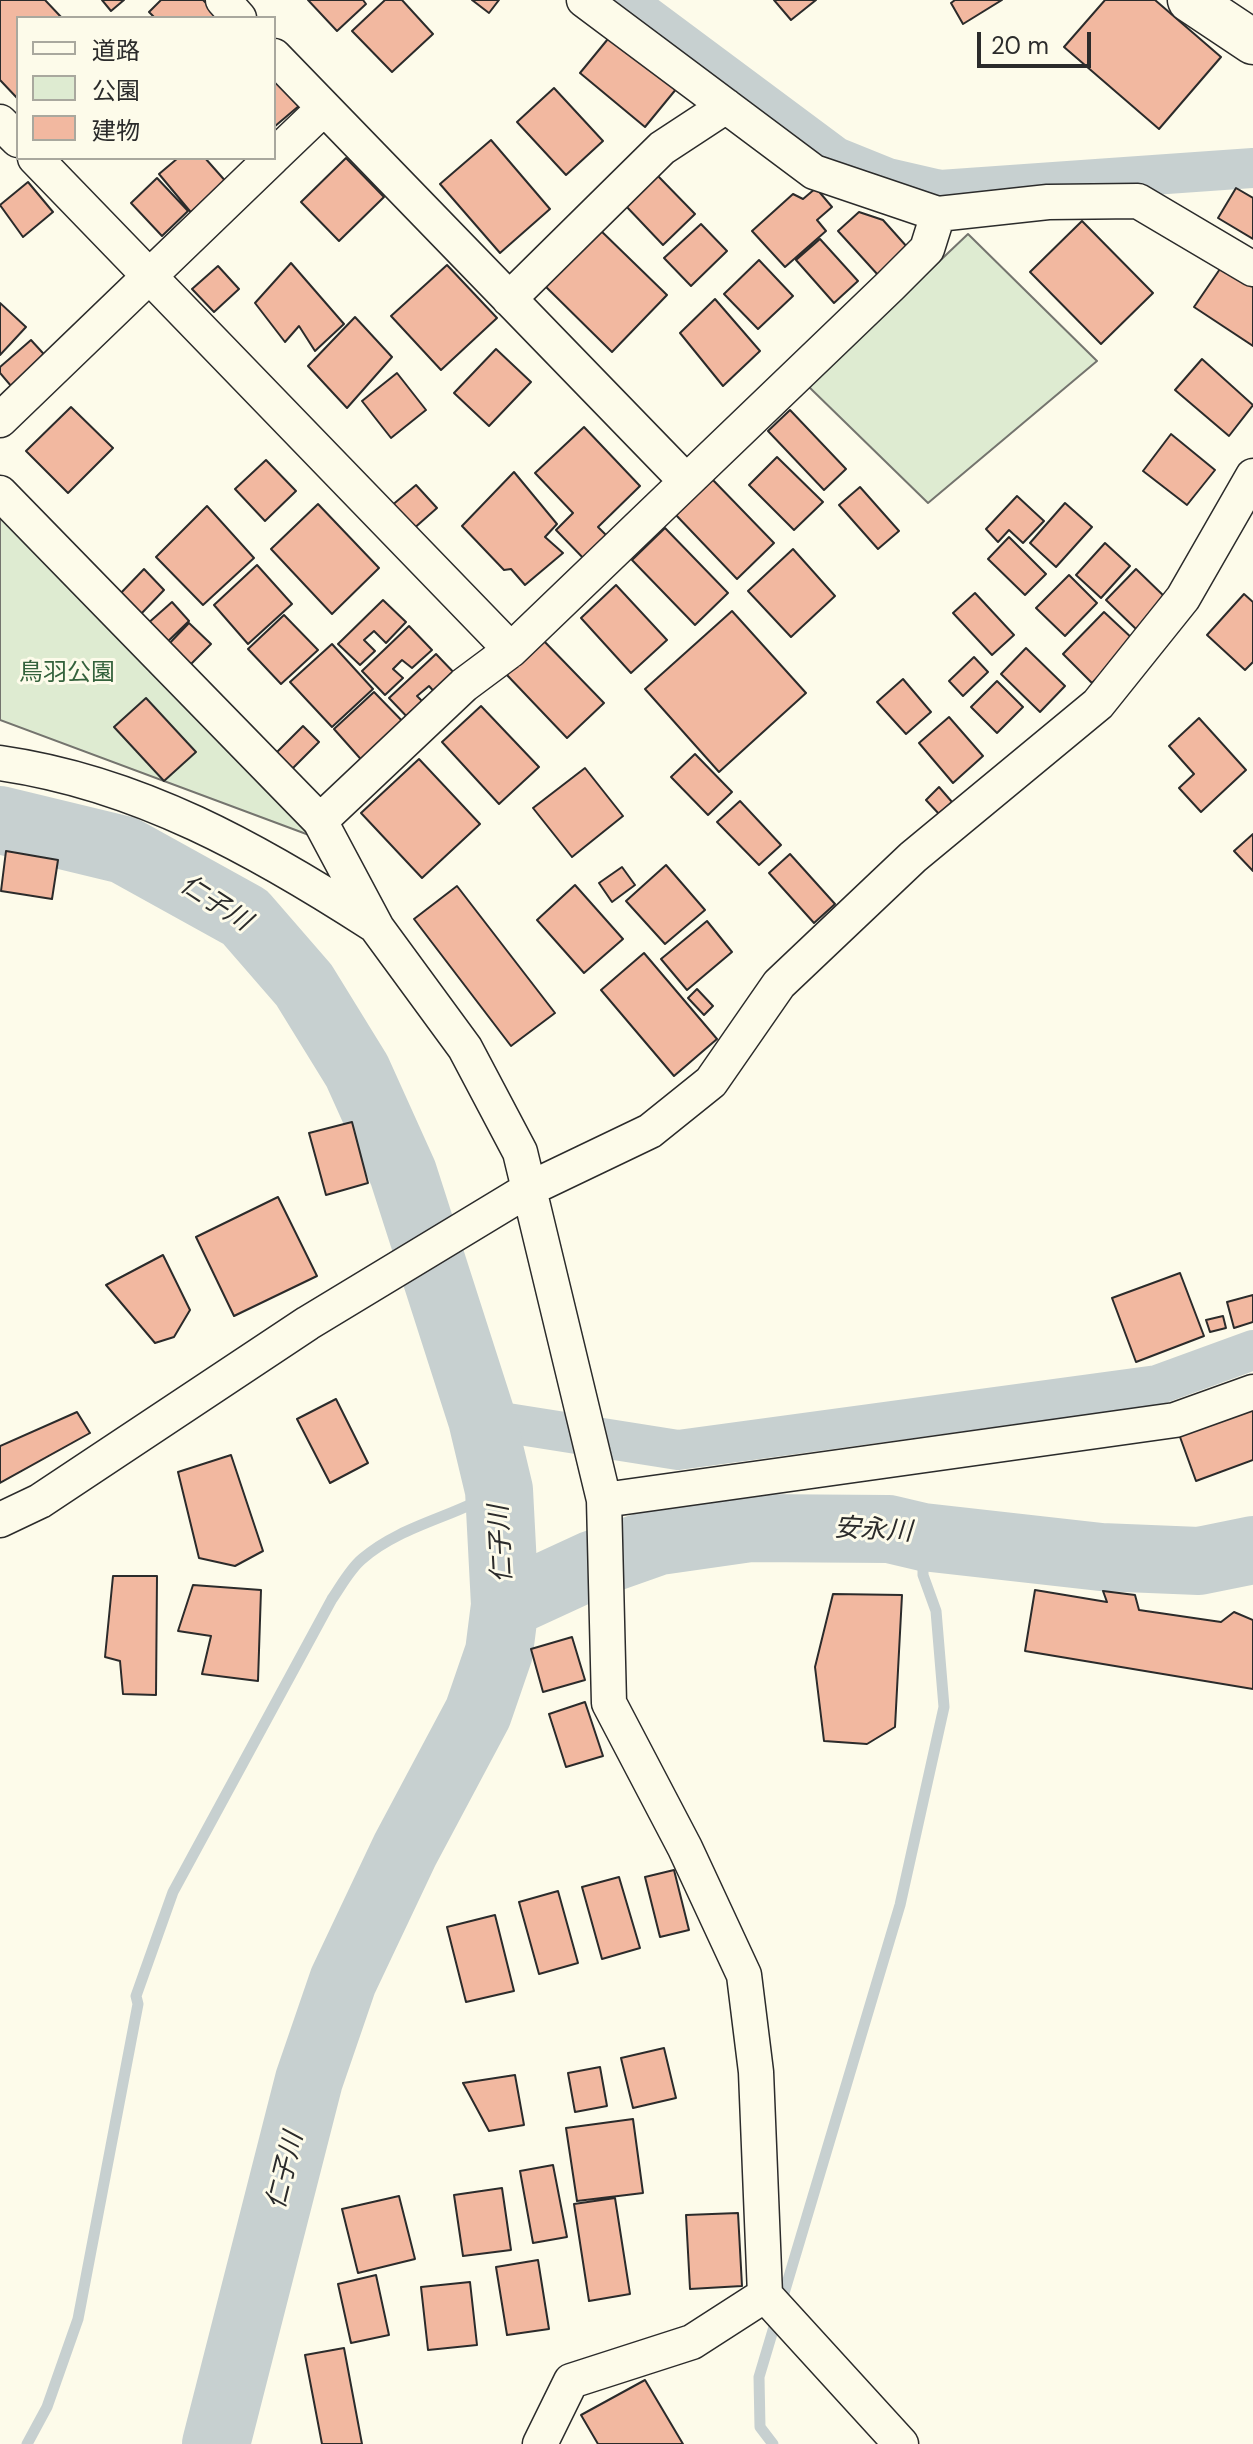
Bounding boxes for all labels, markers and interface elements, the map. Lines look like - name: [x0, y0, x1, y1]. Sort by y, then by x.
- legend: [16, 16, 276, 160]
- scale bar: [981, 16, 1095, 66]
- text: 20 m: [991, 30, 1049, 61]
- text: 道路: [92, 35, 140, 66]
- text: 公園: [92, 75, 140, 106]
- text: 建物: [92, 115, 140, 146]
- park label: 鳥羽公園: [19, 660, 115, 688]
- water label: 仁子川: [174, 870, 256, 938]
- water label: 仁子川: [484, 1504, 520, 1584]
- water label: 安永川: [833, 1513, 913, 1549]
- water label: 仁子川: [261, 2129, 311, 2213]

